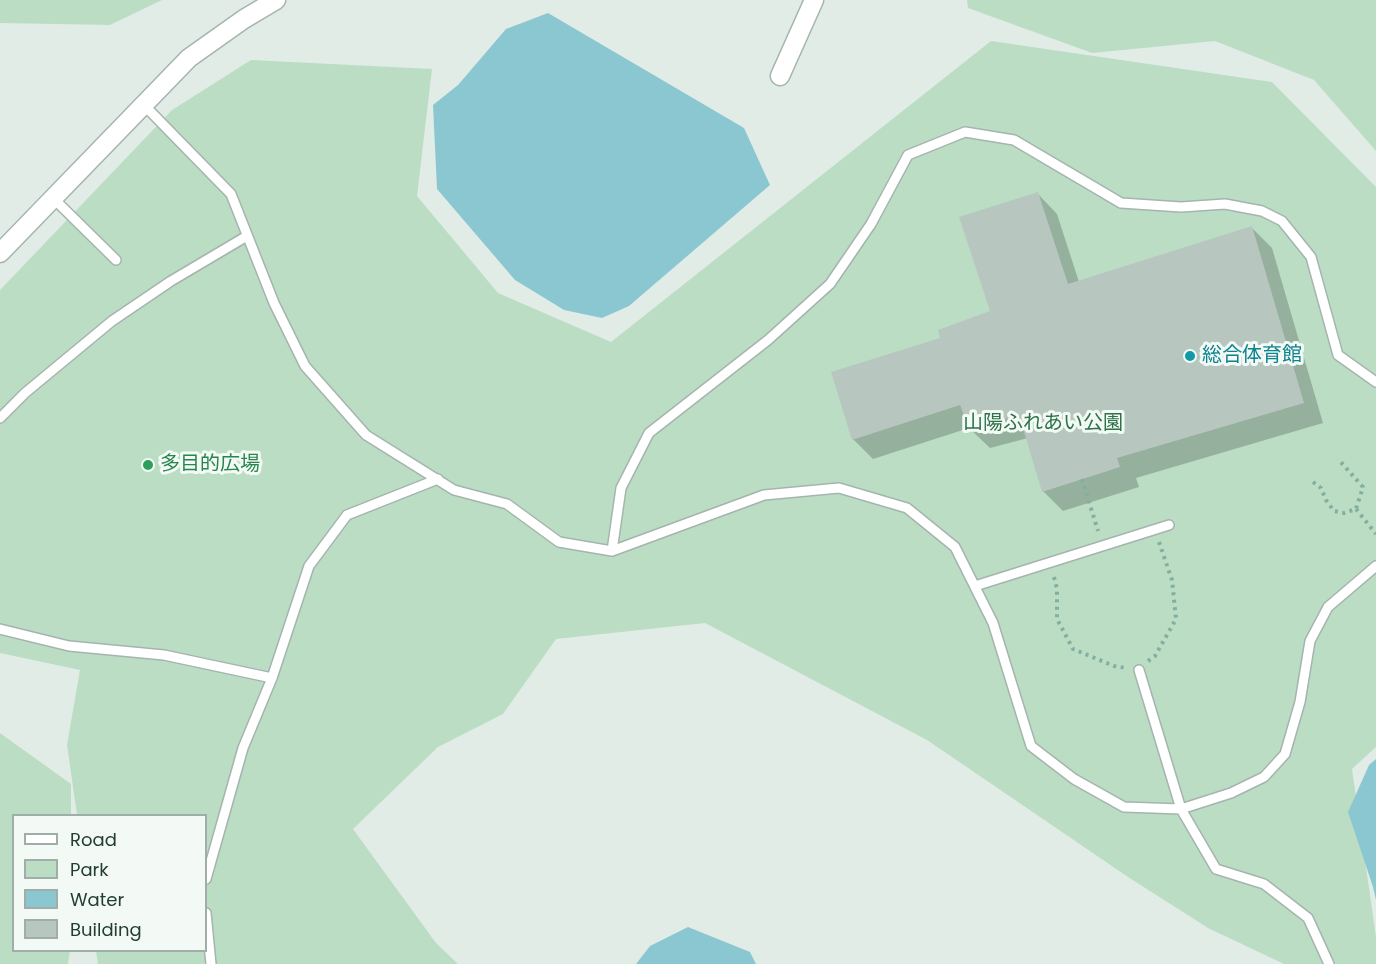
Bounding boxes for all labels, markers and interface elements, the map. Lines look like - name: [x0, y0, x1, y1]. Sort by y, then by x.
- place label: 総合体育館: [1202, 344, 1302, 368]
- marker: 総合体育館: [1183, 349, 1197, 363]
- park label: 山陽ふれあい公園: [963, 412, 1123, 436]
- place label: 多目的広場: [160, 453, 260, 477]
- marker: 多目的広場: [141, 458, 155, 472]
- legend: [12, 814, 207, 952]
- text: Road: [70, 827, 117, 852]
- text: Park: [70, 857, 109, 882]
- text: Water: [70, 887, 124, 912]
- text: Building: [70, 917, 142, 942]

